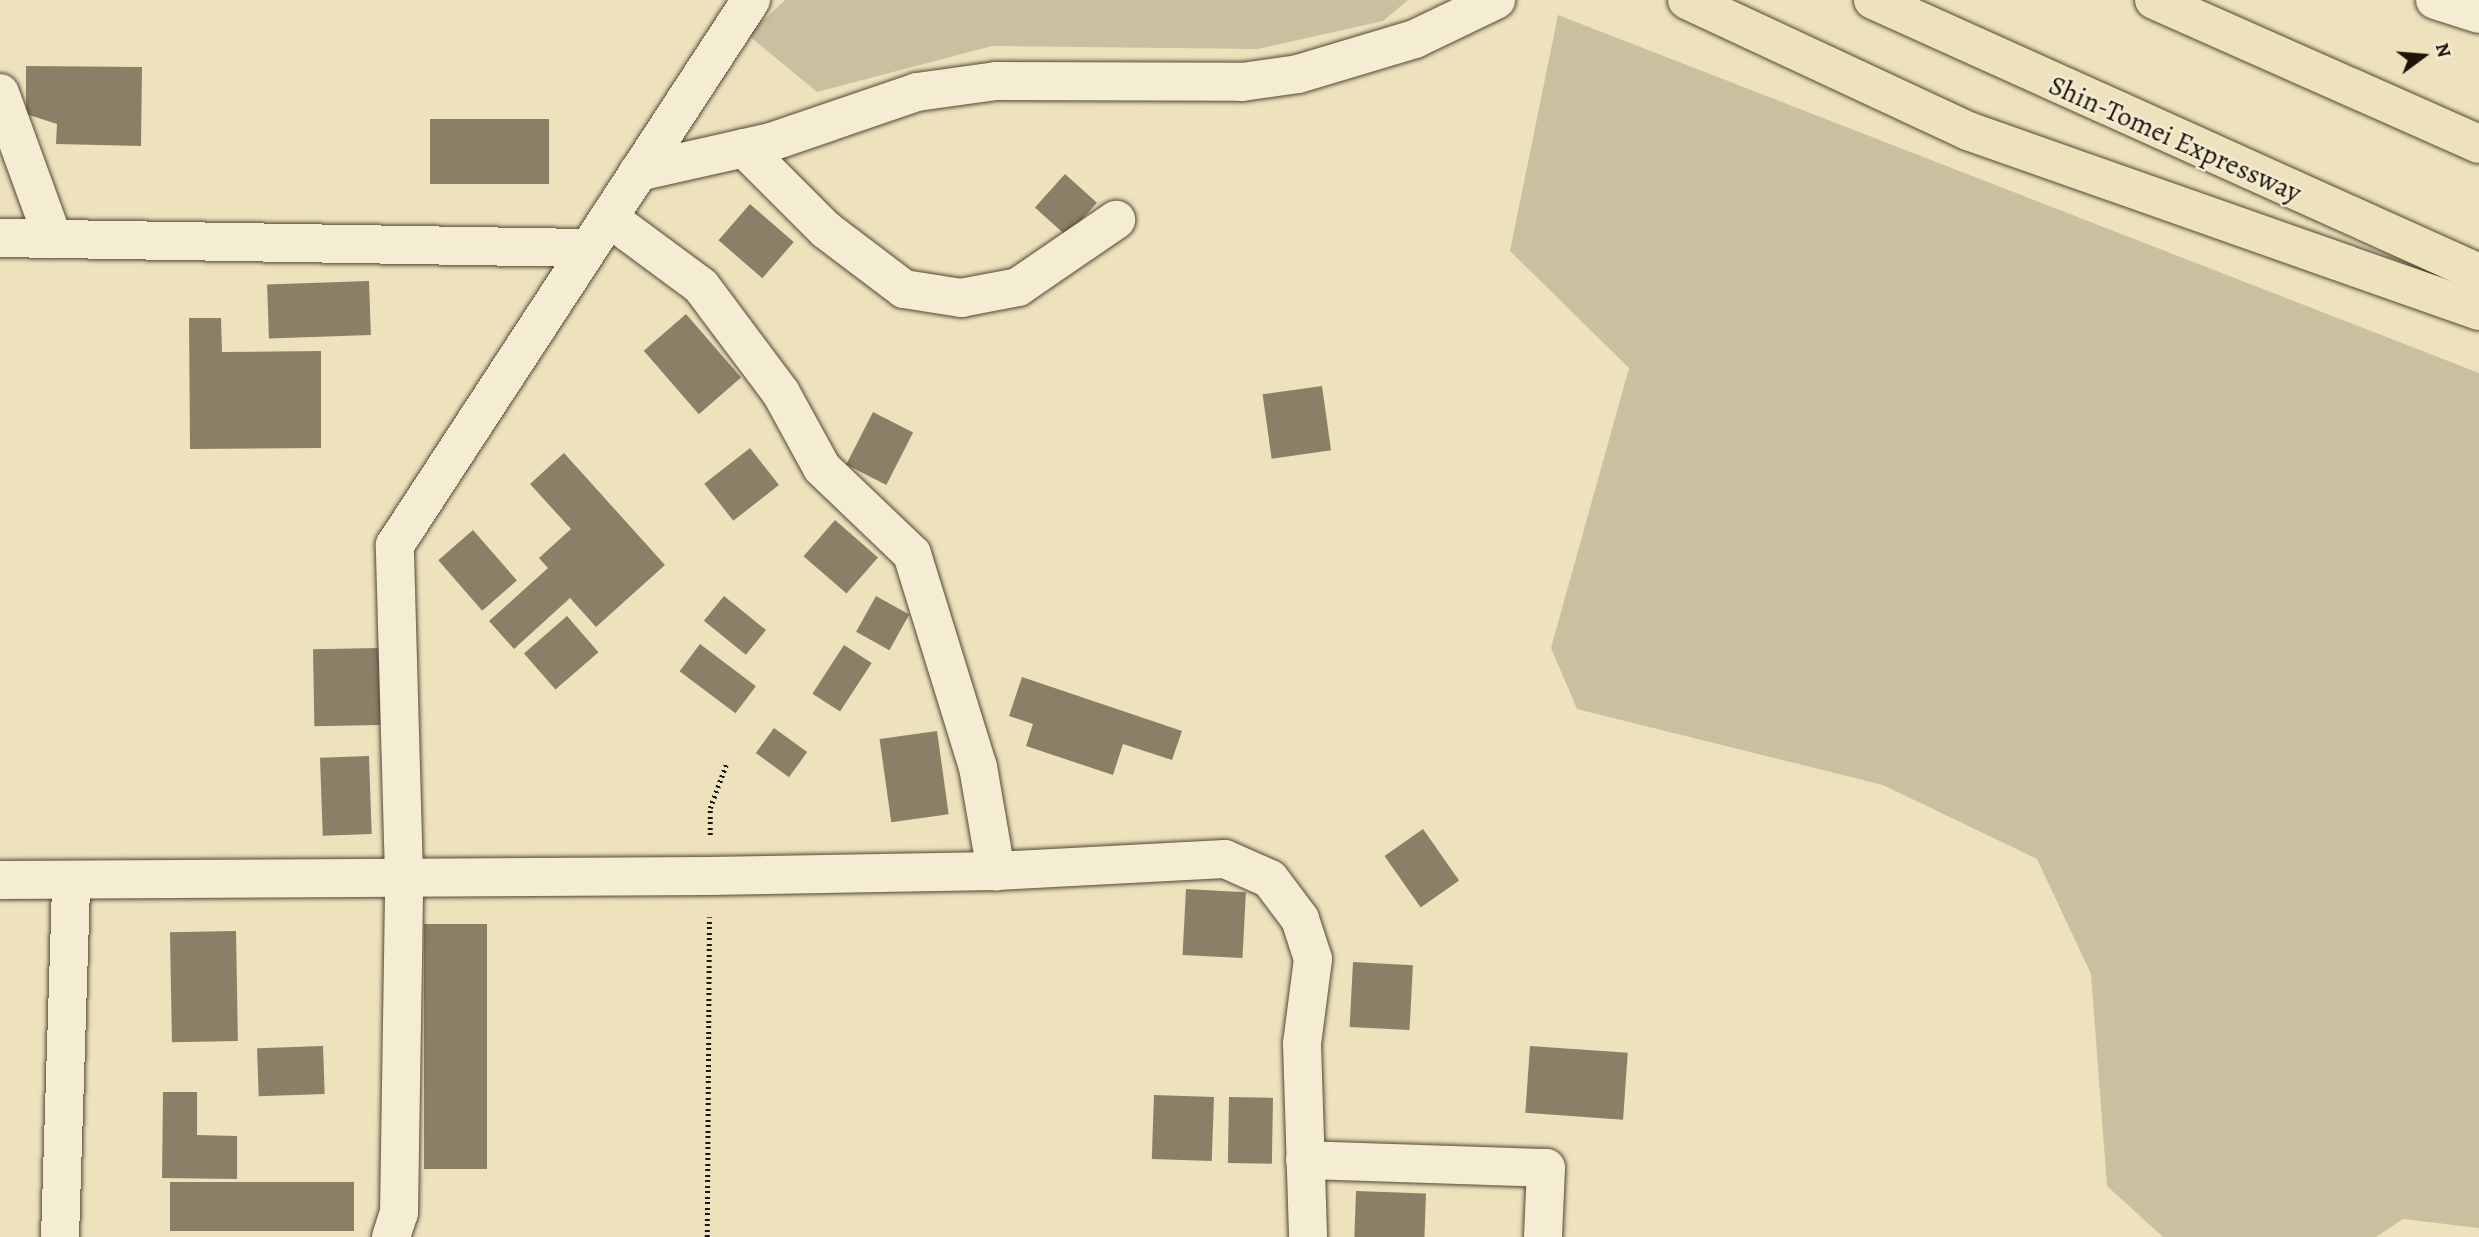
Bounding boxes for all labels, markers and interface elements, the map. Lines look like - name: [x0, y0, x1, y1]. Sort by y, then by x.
- north arrow: [2388, 21, 2458, 91]
- text: N: [2429, 40, 2458, 60]
- street label: Shin-Tomei Expressway: [2044, 68, 2306, 210]

